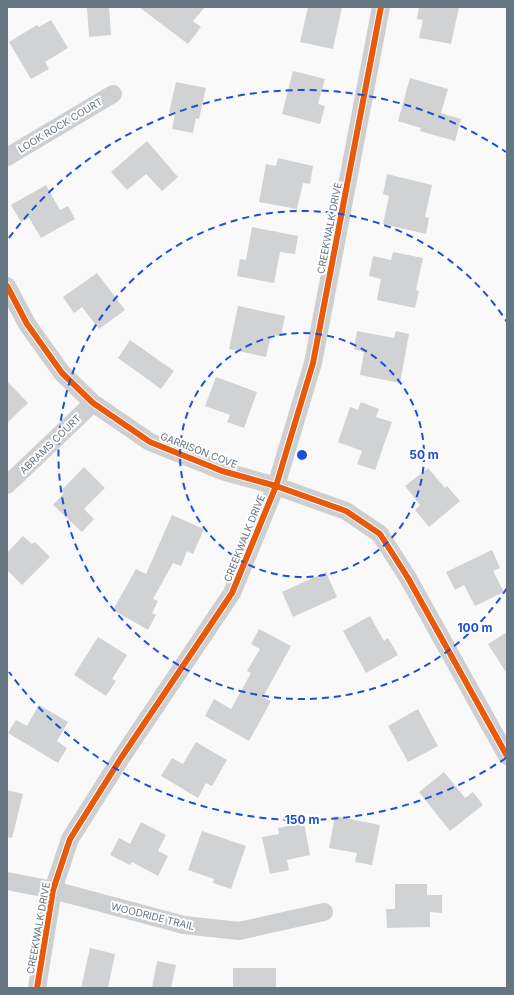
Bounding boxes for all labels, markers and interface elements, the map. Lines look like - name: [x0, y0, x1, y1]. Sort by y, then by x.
- street label: LOOK ROCK COURT: [16, 95, 104, 155]
- street label: CREEKWALK DRIVE: [314, 181, 344, 275]
- street label: ABRAMS COURT: [17, 412, 83, 476]
- street label: GARRISON COVE: [159, 430, 239, 470]
- text: 50 m: [409, 447, 439, 462]
- centre of rings: [295, 448, 309, 462]
- street label: CREEKWALK DRIVE: [221, 493, 267, 583]
- text: 100 m: [457, 620, 493, 635]
- text: 150 m: [285, 812, 319, 827]
- street label: CREEKWALK DRIVE: [24, 881, 52, 975]
- street label: WOODRIDE TRAIL: [110, 900, 196, 932]

